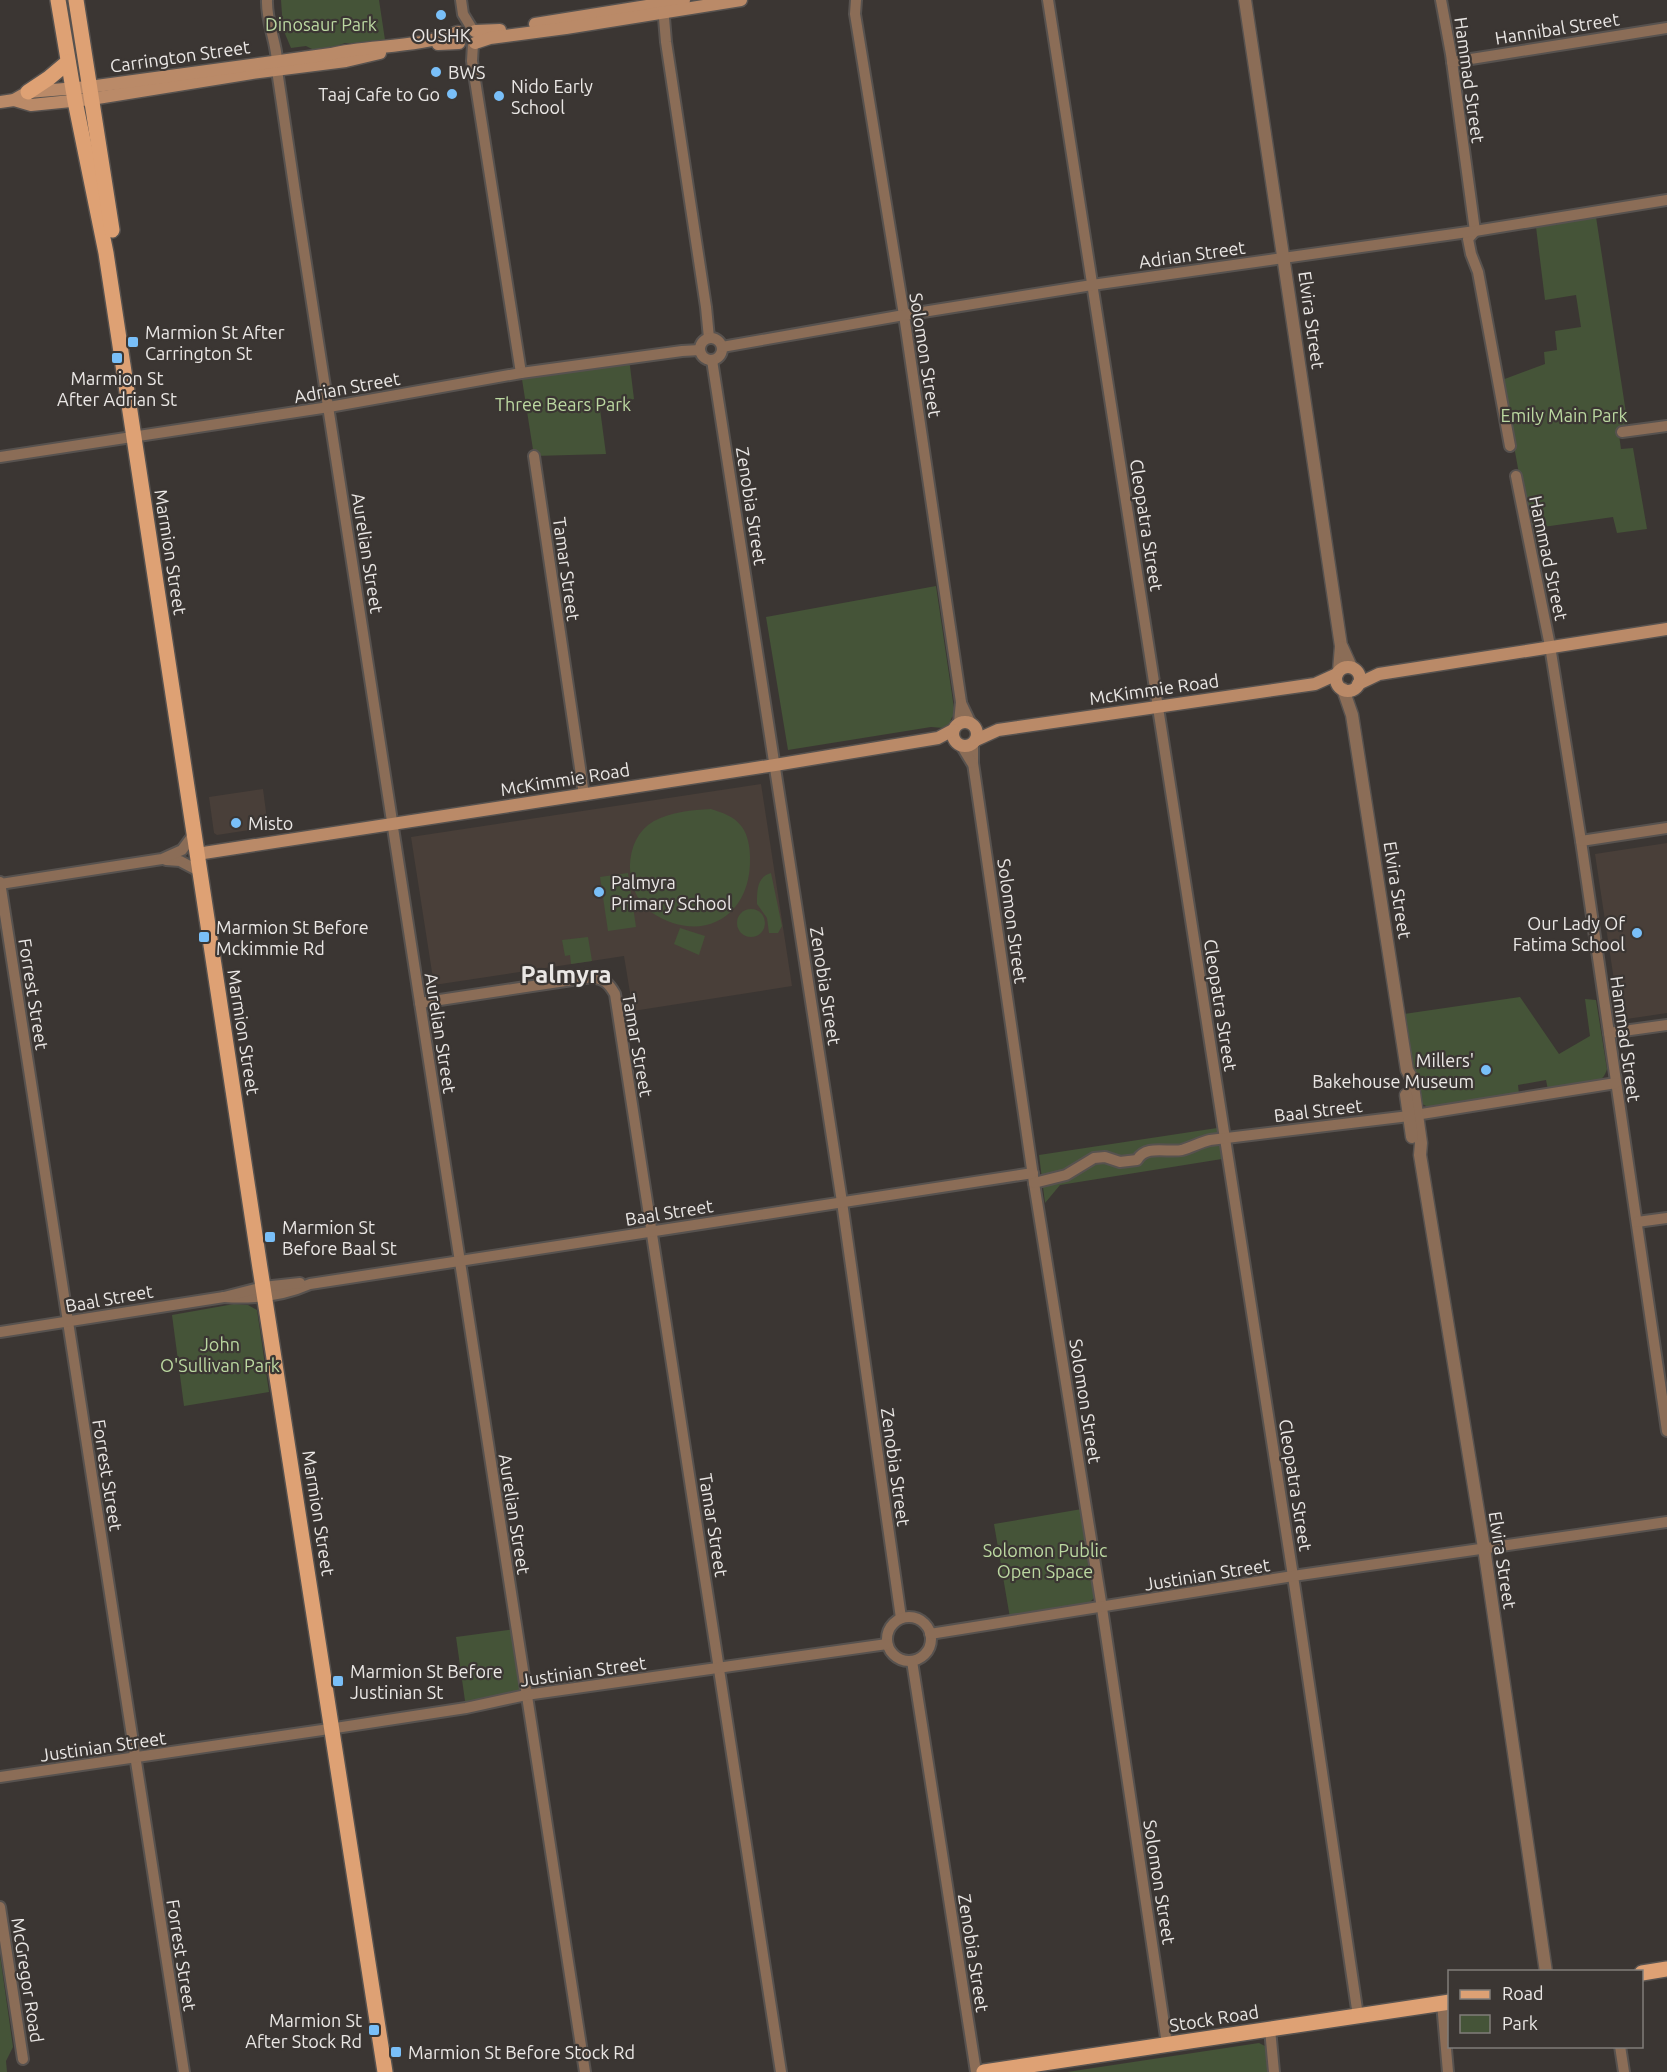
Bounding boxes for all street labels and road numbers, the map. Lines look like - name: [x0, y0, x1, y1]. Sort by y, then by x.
- street label: Hannibal Street: [1493, 8, 1621, 48]
- street label: Hammad Street: [1451, 16, 1489, 144]
- street label: Carrington Street: [109, 36, 251, 76]
- street label: Adrian Street: [1137, 237, 1247, 271]
- street label: Elvira Street: [1295, 270, 1329, 370]
- street label: Solomon Street: [906, 291, 946, 419]
- street label: Adrian Street: [292, 368, 402, 406]
- street label: Zenobia Street: [733, 445, 771, 567]
- street label: Cleopatra Street: [1127, 457, 1167, 593]
- street label: Marmion Street: [151, 488, 191, 616]
- street label: Aurelian Street: [349, 491, 387, 615]
- street label: Hammad Street: [1526, 494, 1572, 622]
- street label: Tamar Street: [550, 516, 584, 622]
- street label: McKimmie Road: [1088, 670, 1220, 708]
- street label: McKimmie Road: [499, 759, 631, 799]
- street label: Elvira Street: [1380, 840, 1416, 940]
- street label: Solomon Street: [994, 857, 1032, 985]
- street label: Zenobia Street: [807, 925, 845, 1047]
- street label: Forrest Street: [15, 937, 53, 1051]
- street label: Cleopatra Street: [1201, 937, 1241, 1073]
- street label: Marmion Street: [224, 968, 264, 1096]
- street label: Aurelian Street: [422, 971, 460, 1095]
- street label: Hammad Street: [1607, 975, 1645, 1103]
- street label: Tamar Street: [619, 992, 657, 1098]
- street label: Baal Street: [1273, 1095, 1363, 1125]
- street label: Baal Street: [623, 1195, 715, 1229]
- street label: Baal Street: [63, 1280, 155, 1316]
- street label: Solomon Street: [1066, 1337, 1106, 1465]
- street label: Zenobia Street: [878, 1406, 914, 1528]
- street label: Cleopatra Street: [1276, 1417, 1316, 1553]
- street label: Forrest Street: [89, 1418, 127, 1532]
- street label: Marmion Street: [299, 1449, 339, 1577]
- street label: Aurelian Street: [496, 1452, 534, 1576]
- street label: Tamar Street: [696, 1472, 732, 1578]
- street label: Elvira Street: [1485, 1510, 1521, 1610]
- street label: Justinian Street: [1143, 1554, 1271, 1594]
- street label: Justinian Street: [519, 1652, 647, 1690]
- street label: Justinian Street: [39, 1727, 167, 1765]
- street label: Solomon Street: [1140, 1818, 1180, 1946]
- street label: Zenobia Street: [955, 1892, 993, 2014]
- street label: Forrest Street: [163, 1898, 201, 2012]
- street label: McGregor Road: [8, 1916, 48, 2044]
- street label: Stock Road: [1168, 2001, 1260, 2035]

